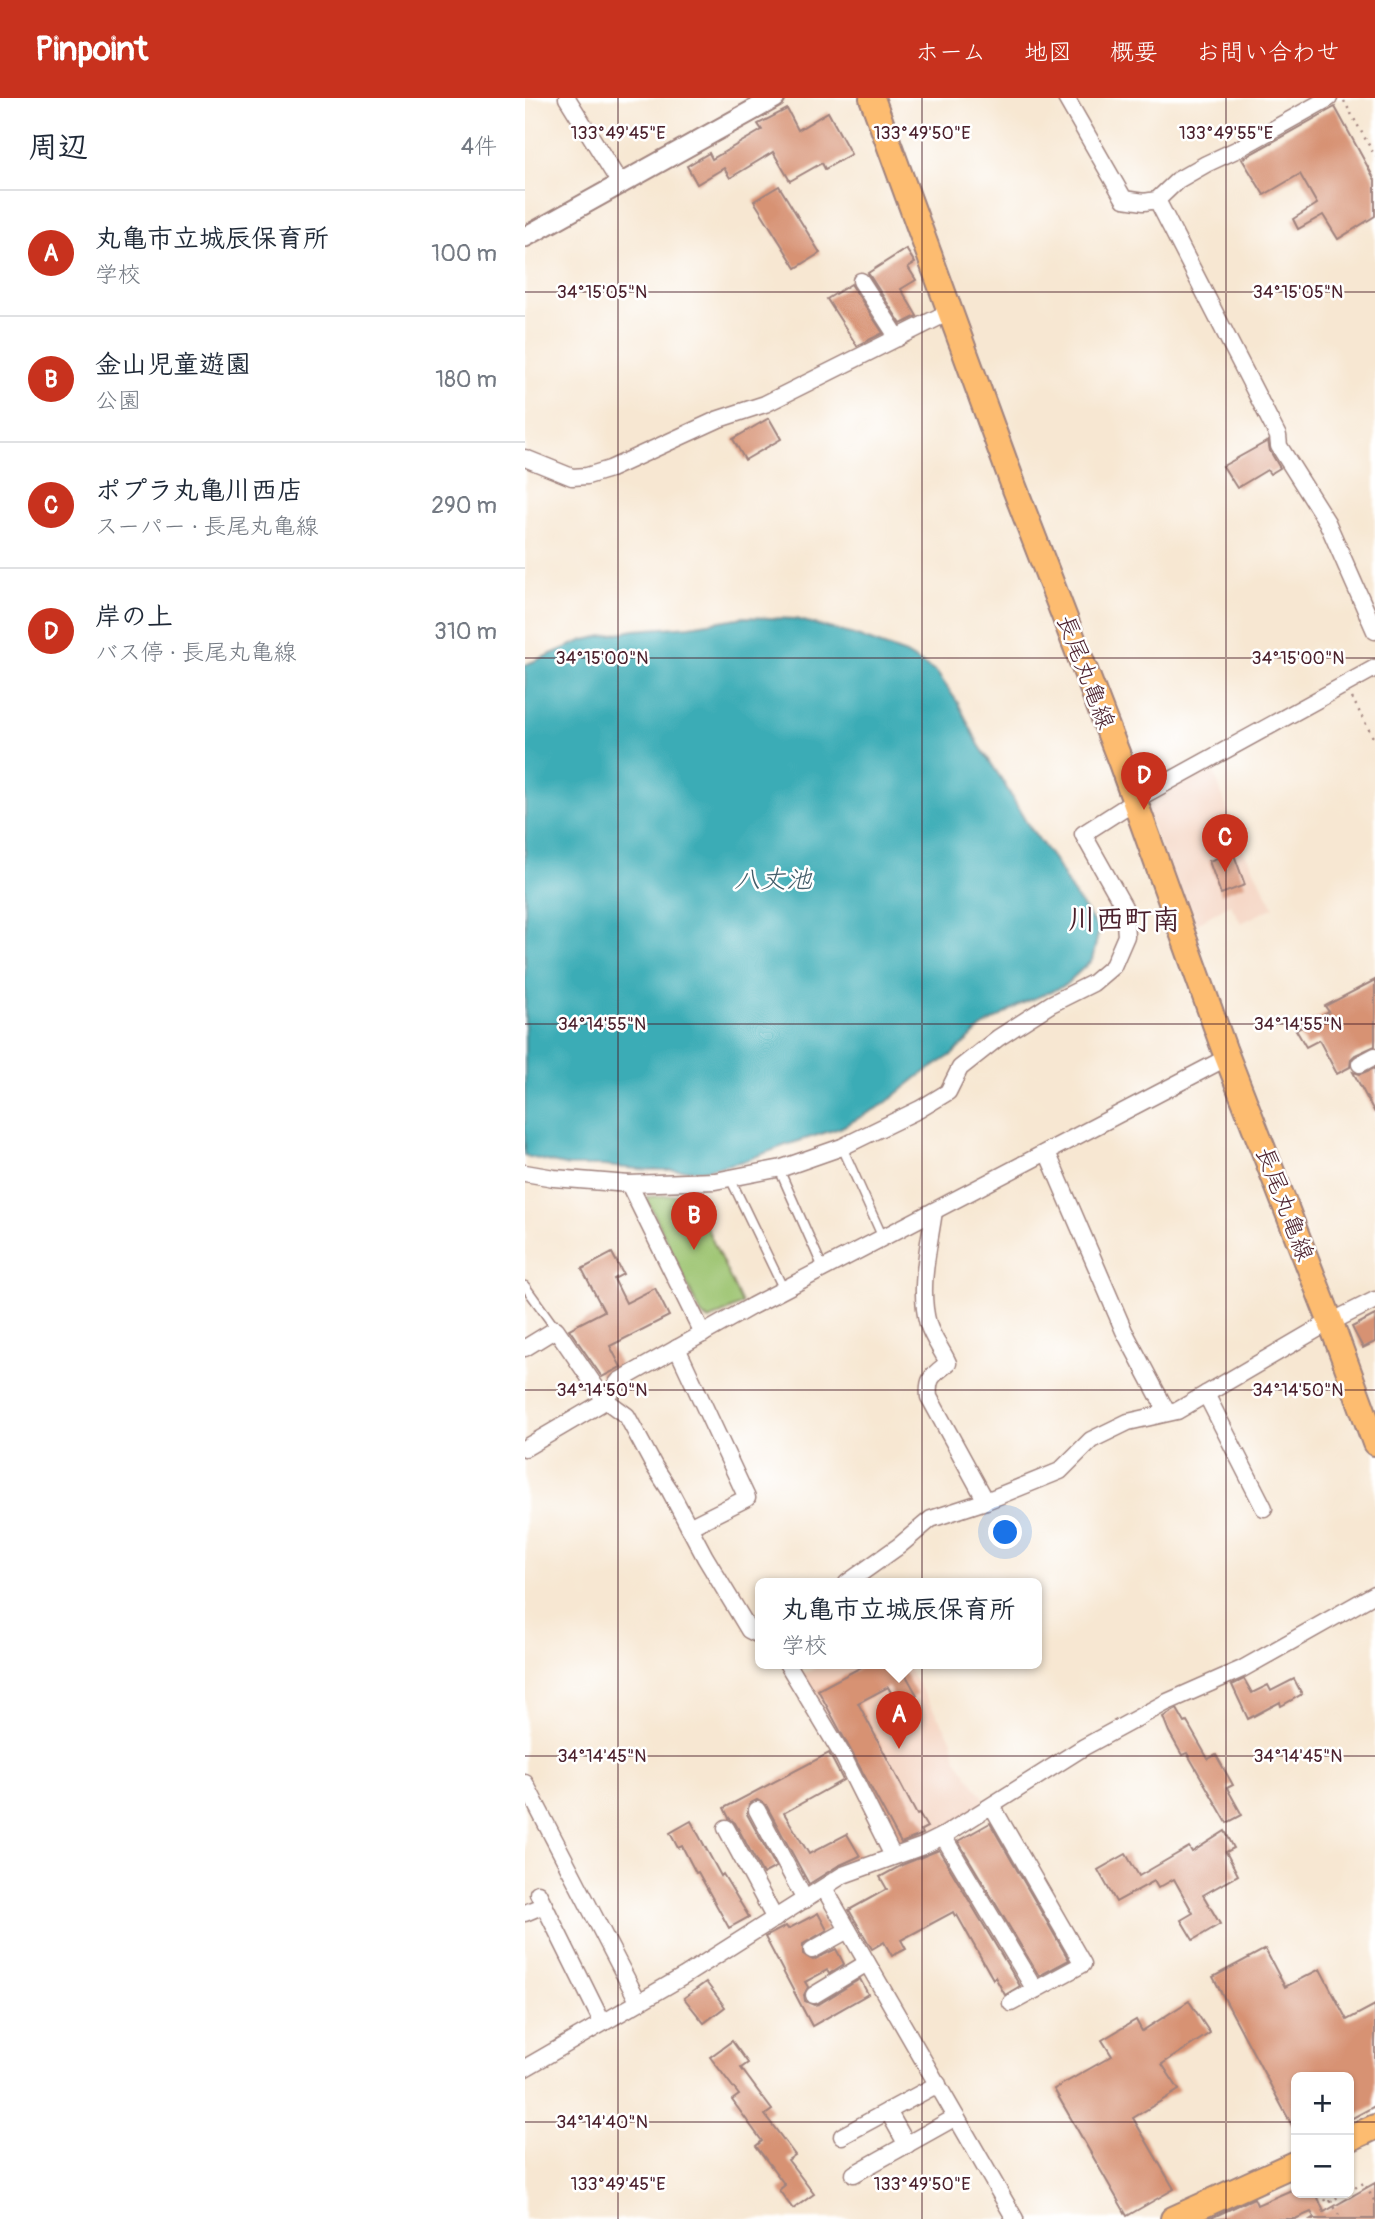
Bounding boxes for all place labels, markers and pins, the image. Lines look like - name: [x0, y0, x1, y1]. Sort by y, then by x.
- pin: D: [1121, 752, 1167, 810]
- pin: C: [1202, 814, 1248, 872]
- pin: B: [671, 1192, 717, 1250]
- pin: A: [876, 1691, 922, 1749]

